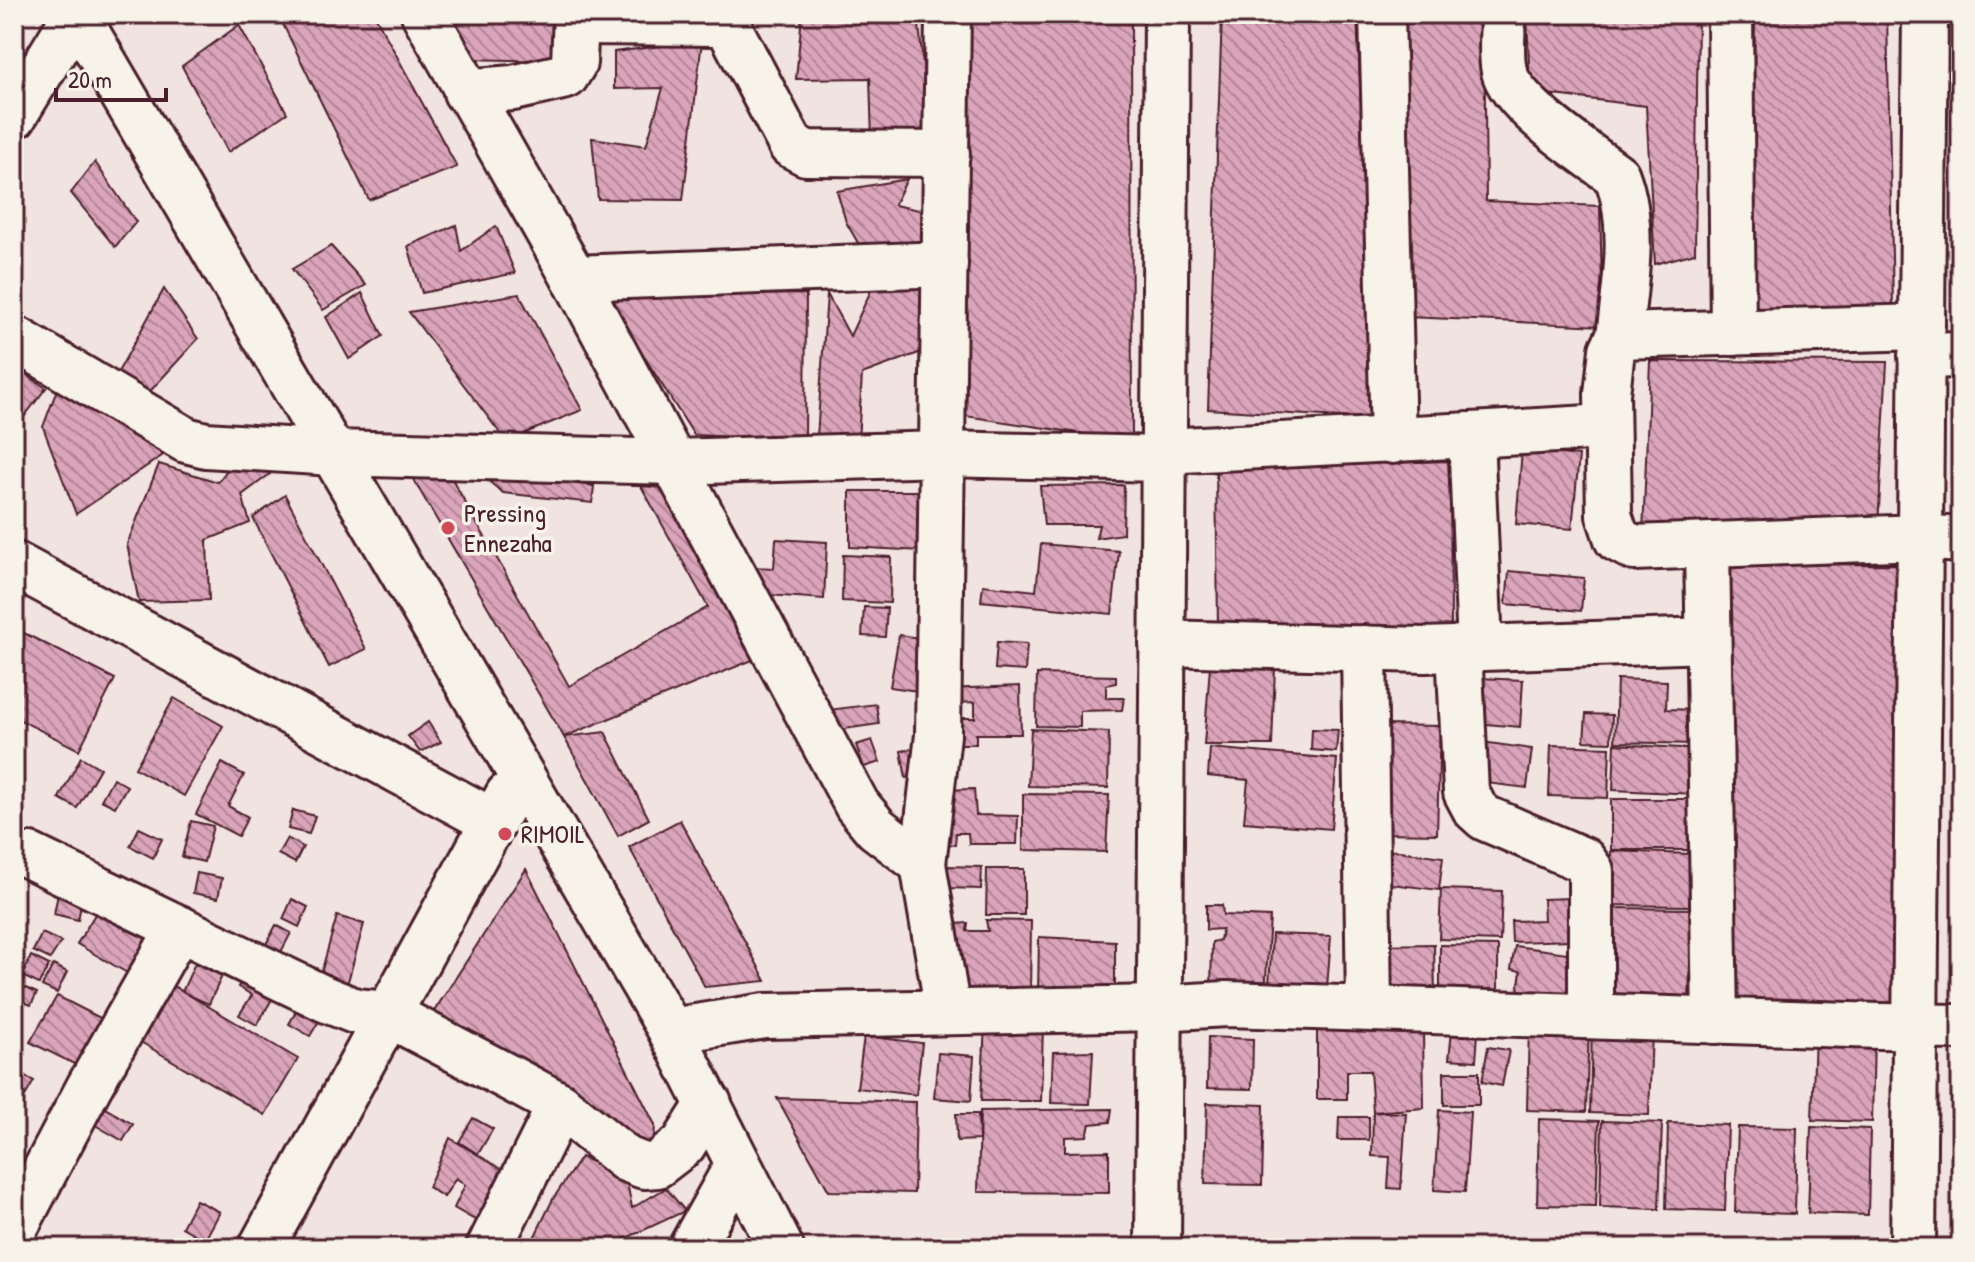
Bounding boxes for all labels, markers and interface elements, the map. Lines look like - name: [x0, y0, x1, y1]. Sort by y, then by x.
- scale bar: [56, 52, 166, 102]
- text: 20 m: [68, 63, 112, 95]
- place label: Pressing Ennezaha: [464, 495, 552, 560]
- marker: Pressing Ennezaha: [439, 519, 457, 537]
- place label: RIMOIL: [521, 816, 585, 851]
- marker: RIMOIL: [496, 825, 514, 843]

